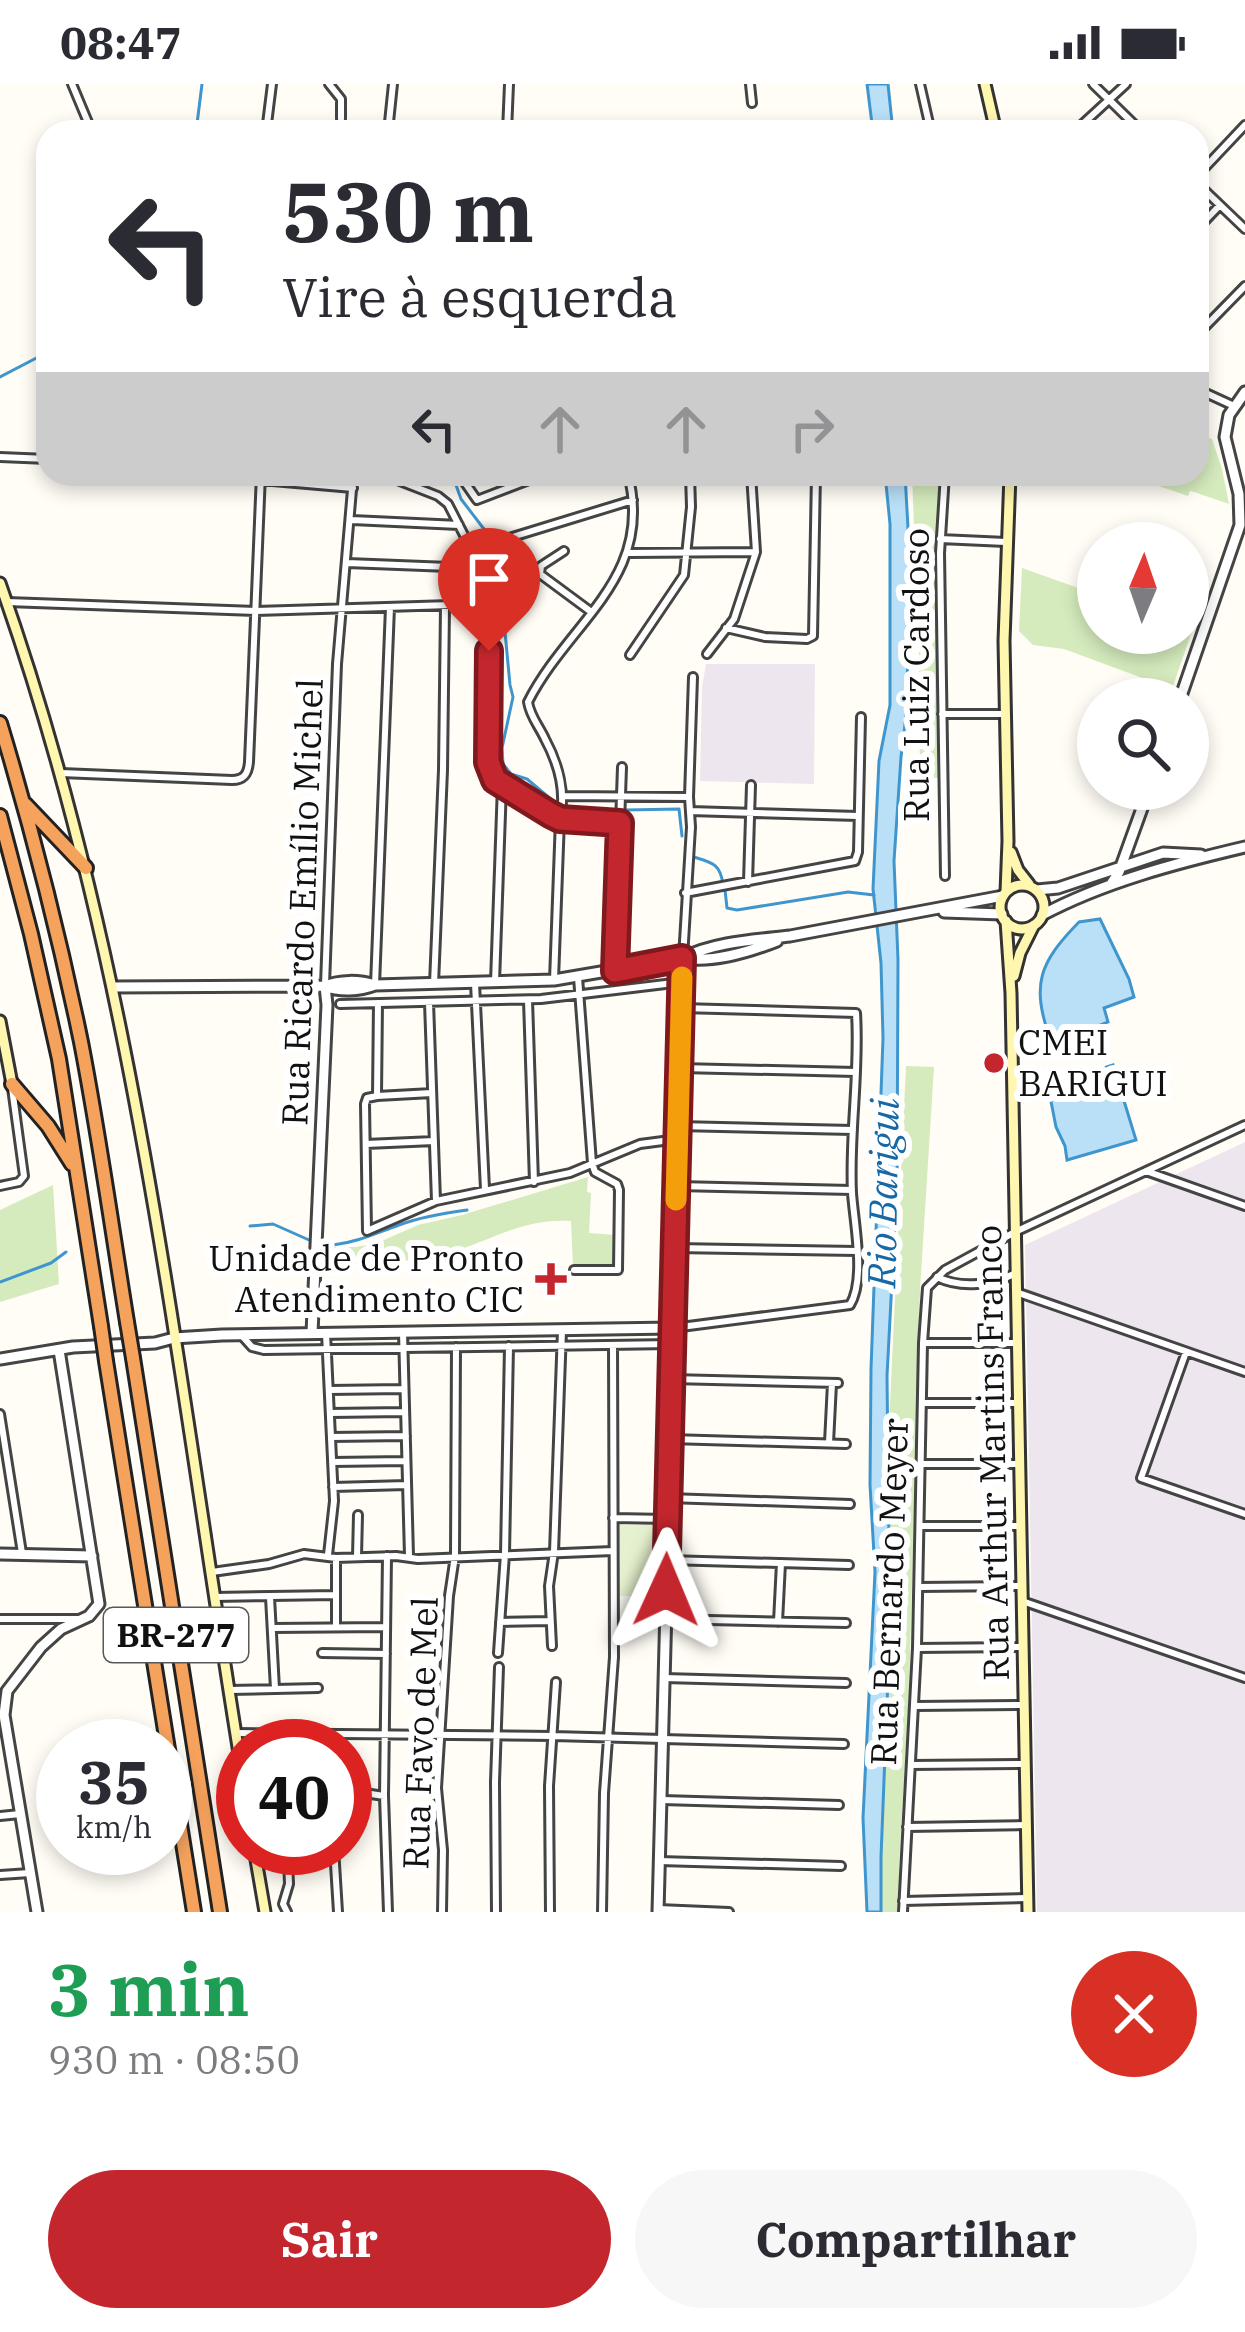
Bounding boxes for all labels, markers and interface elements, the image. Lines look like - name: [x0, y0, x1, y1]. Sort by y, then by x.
- text: 08:47: [60, 13, 182, 71]
- text: 530 m: [282, 156, 534, 265]
- icon: left: [84, 168, 240, 324]
- text: Vire à esquerda: [282, 262, 677, 332]
- icon: left: [401, 396, 467, 462]
- icon: ahead: [527, 396, 593, 462]
- icon: ahead: [653, 396, 719, 462]
- icon: right: [779, 396, 845, 462]
- north arrow: [1077, 522, 1209, 654]
- map controls: [1077, 522, 1209, 810]
- pin: [438, 528, 540, 651]
- street label: Rua Luiz Cardoso: [892, 528, 939, 822]
- icon: arrive: [456, 546, 522, 612]
- street label: Rua Ricardo Emílio Michel: [270, 677, 333, 1127]
- button: search: [1077, 678, 1209, 810]
- place label: CMEI BARIGUI: [1018, 1018, 1168, 1106]
- marker: CMEI BARIGUI: [981, 1050, 1007, 1076]
- water label: Rio Barigui: [855, 1098, 910, 1289]
- street label: Rua Arthur Martins Franco: [964, 1225, 1019, 1681]
- place label: Unidade de Pronto Atendimento CIC: [208, 1234, 524, 1322]
- marker: Unidade de Pronto Atendimento CIC: [535, 1263, 567, 1295]
- street label: Rua Bernardo Meyer: [859, 1417, 918, 1766]
- position arrow: [603, 1527, 729, 1653]
- street label: Rua Favo de Mel: [391, 1596, 448, 1870]
- road number: BR-277: [104, 1608, 248, 1662]
- speed limit sign: 40: [216, 1719, 372, 1875]
- text: 35: [78, 1742, 150, 1821]
- text: km/h: [76, 1807, 152, 1846]
- text: 3 min: [48, 1942, 250, 2036]
- button: close: [1071, 1951, 1197, 2077]
- text: 930 m · 08:50: [48, 2034, 300, 2085]
- button: Sair: [48, 2170, 611, 2308]
- button: Compartilhar: [635, 2170, 1197, 2308]

